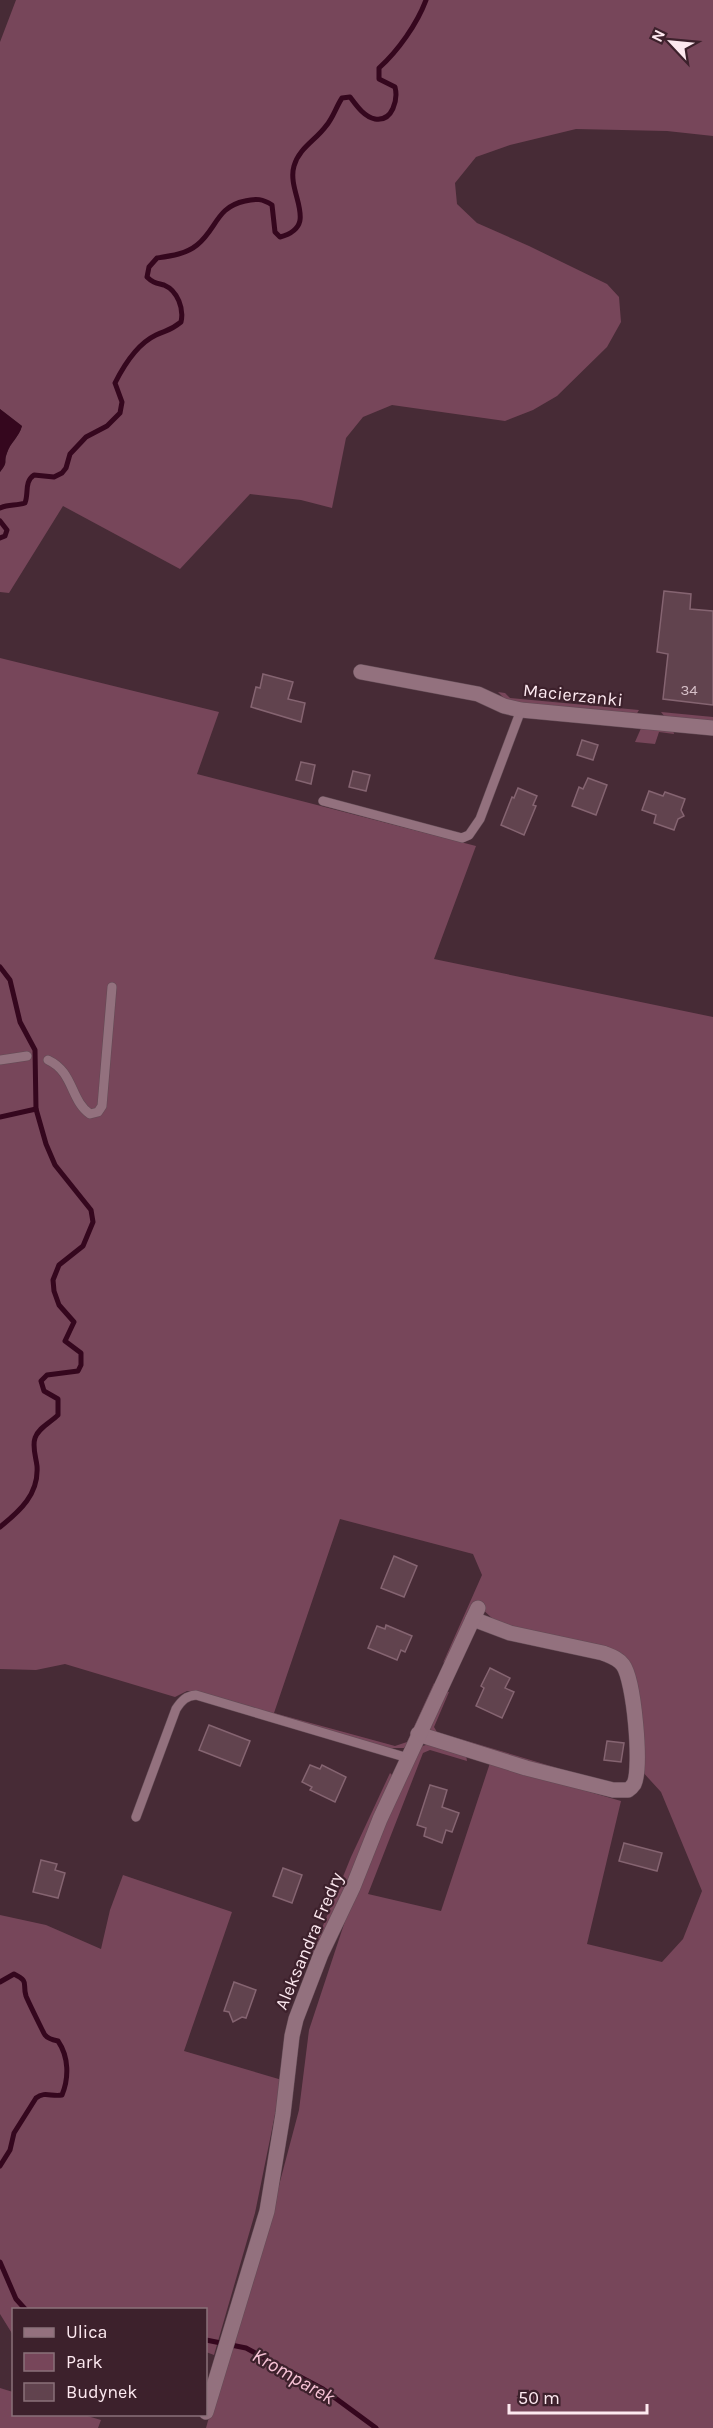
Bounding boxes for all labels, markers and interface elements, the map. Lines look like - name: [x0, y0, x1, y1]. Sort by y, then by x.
- north arrow: [641, 12, 701, 72]
- text: N: [647, 26, 669, 45]
- street label: Macierzanki: [522, 679, 624, 711]
- house number: 34: [680, 681, 698, 699]
- street label: Aleksandra Fredry: [270, 1868, 348, 2013]
- legend: [12, 2308, 207, 2416]
- text: Ulica: [66, 2321, 107, 2343]
- water label: Kromparek: [248, 2344, 340, 2410]
- text: Park: [66, 2351, 103, 2373]
- scale bar: [509, 2377, 647, 2415]
- text: Budynek: [66, 2381, 137, 2403]
- text: 50 m: [518, 2387, 560, 2409]

